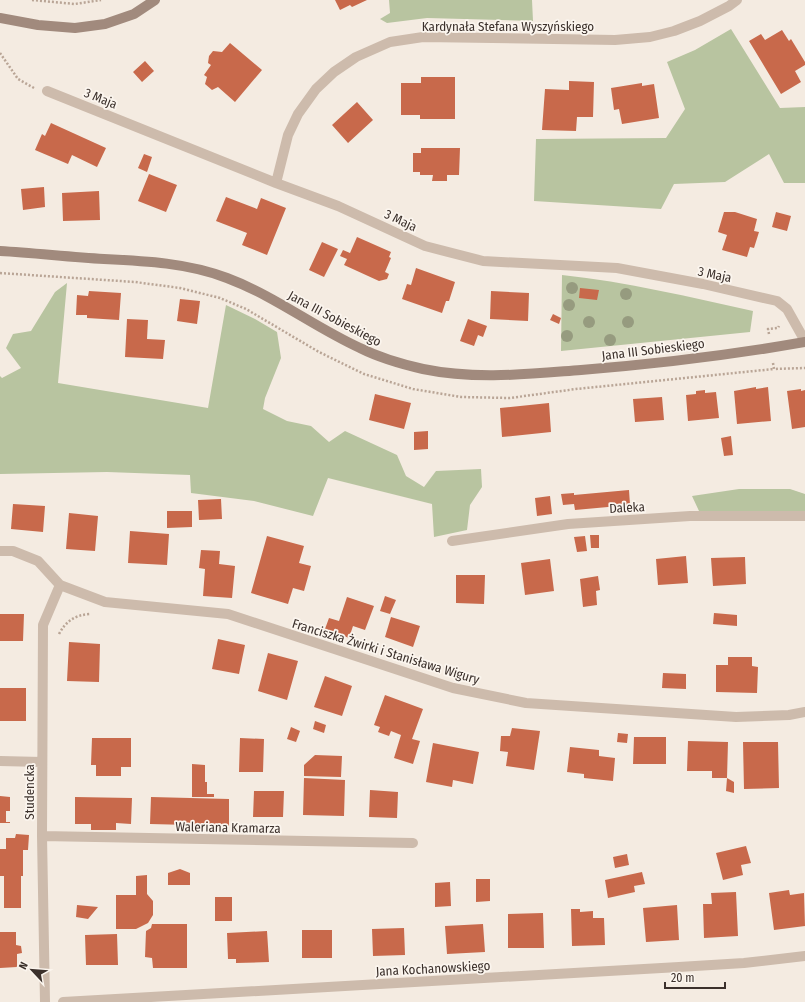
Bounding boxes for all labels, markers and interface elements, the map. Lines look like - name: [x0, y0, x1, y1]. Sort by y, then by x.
- street label: Kardynała Stefana Wyszyńskiego: [422, 19, 594, 34]
- street label: 3 Maja: [82, 85, 119, 112]
- street label: 3 Maja: [382, 206, 419, 234]
- street label: 3 Maja: [697, 264, 733, 285]
- street label: Jana III Sobieskiego: [286, 288, 384, 349]
- street label: Jana III Sobieskiego: [601, 336, 705, 363]
- street label: Daleka: [609, 499, 645, 516]
- street label: Franciszka Żwirki i Stanisława Wigury: [290, 616, 481, 687]
- street label: Studencka: [22, 764, 37, 820]
- street label: Waleriana Kramarza: [175, 819, 281, 836]
- north arrow: [12, 950, 52, 990]
- street label: Jana Kochanowskiego: [375, 958, 491, 979]
- text: N: [16, 960, 31, 972]
- scale bar: [665, 964, 725, 990]
- text: 20 m: [671, 971, 695, 985]

